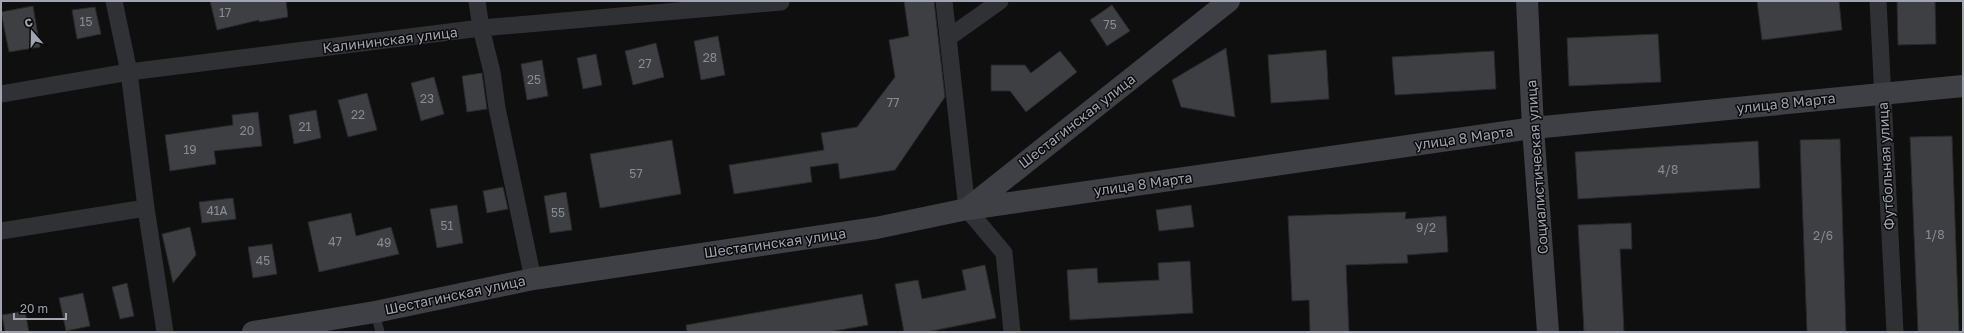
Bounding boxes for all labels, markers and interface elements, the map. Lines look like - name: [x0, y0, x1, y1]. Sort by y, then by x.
- house number: 17: [219, 5, 231, 20]
- north arrow: [12, 12, 52, 52]
- house number: 15: [80, 14, 92, 29]
- text: С: [23, 15, 34, 30]
- house number: 75: [1103, 17, 1117, 32]
- street label: Калининская улица: [321, 23, 458, 56]
- house number: 28: [703, 50, 717, 65]
- house number: 27: [638, 56, 652, 71]
- street label: Шестагинская улица: [1015, 70, 1138, 171]
- house number: 25: [527, 72, 541, 87]
- street label: Социалистическая улица: [1522, 79, 1551, 255]
- street label: улица 8 Марта: [1736, 89, 1836, 116]
- house number: 23: [420, 91, 434, 106]
- house number: 77: [887, 95, 899, 110]
- street label: Футбольная улица: [1874, 102, 1897, 230]
- house number: 22: [351, 107, 365, 122]
- house number: 21: [299, 119, 312, 134]
- street label: улица 8 Марта: [1413, 122, 1514, 153]
- house number: 20: [240, 123, 254, 138]
- house number: 19: [183, 142, 197, 157]
- house number: 4/8: [1658, 162, 1678, 177]
- house number: 57: [629, 166, 643, 181]
- street label: улица 8 Марта: [1092, 168, 1193, 199]
- house number: 41А: [206, 203, 228, 218]
- house number: 55: [551, 205, 565, 220]
- house number: 51: [441, 218, 454, 233]
- house number: 9/2: [1416, 220, 1436, 235]
- street label: Шестагинская улица: [703, 224, 847, 261]
- house number: 1/8: [1926, 227, 1944, 242]
- house number: 2/6: [1813, 228, 1833, 243]
- house number: 47: [328, 234, 342, 249]
- house number: 49: [377, 235, 391, 250]
- house number: 45: [256, 253, 270, 268]
- street label: Шестагинская улица: [383, 271, 527, 318]
- scale bar: [14, 295, 66, 321]
- text: 20 m: [20, 301, 48, 316]

